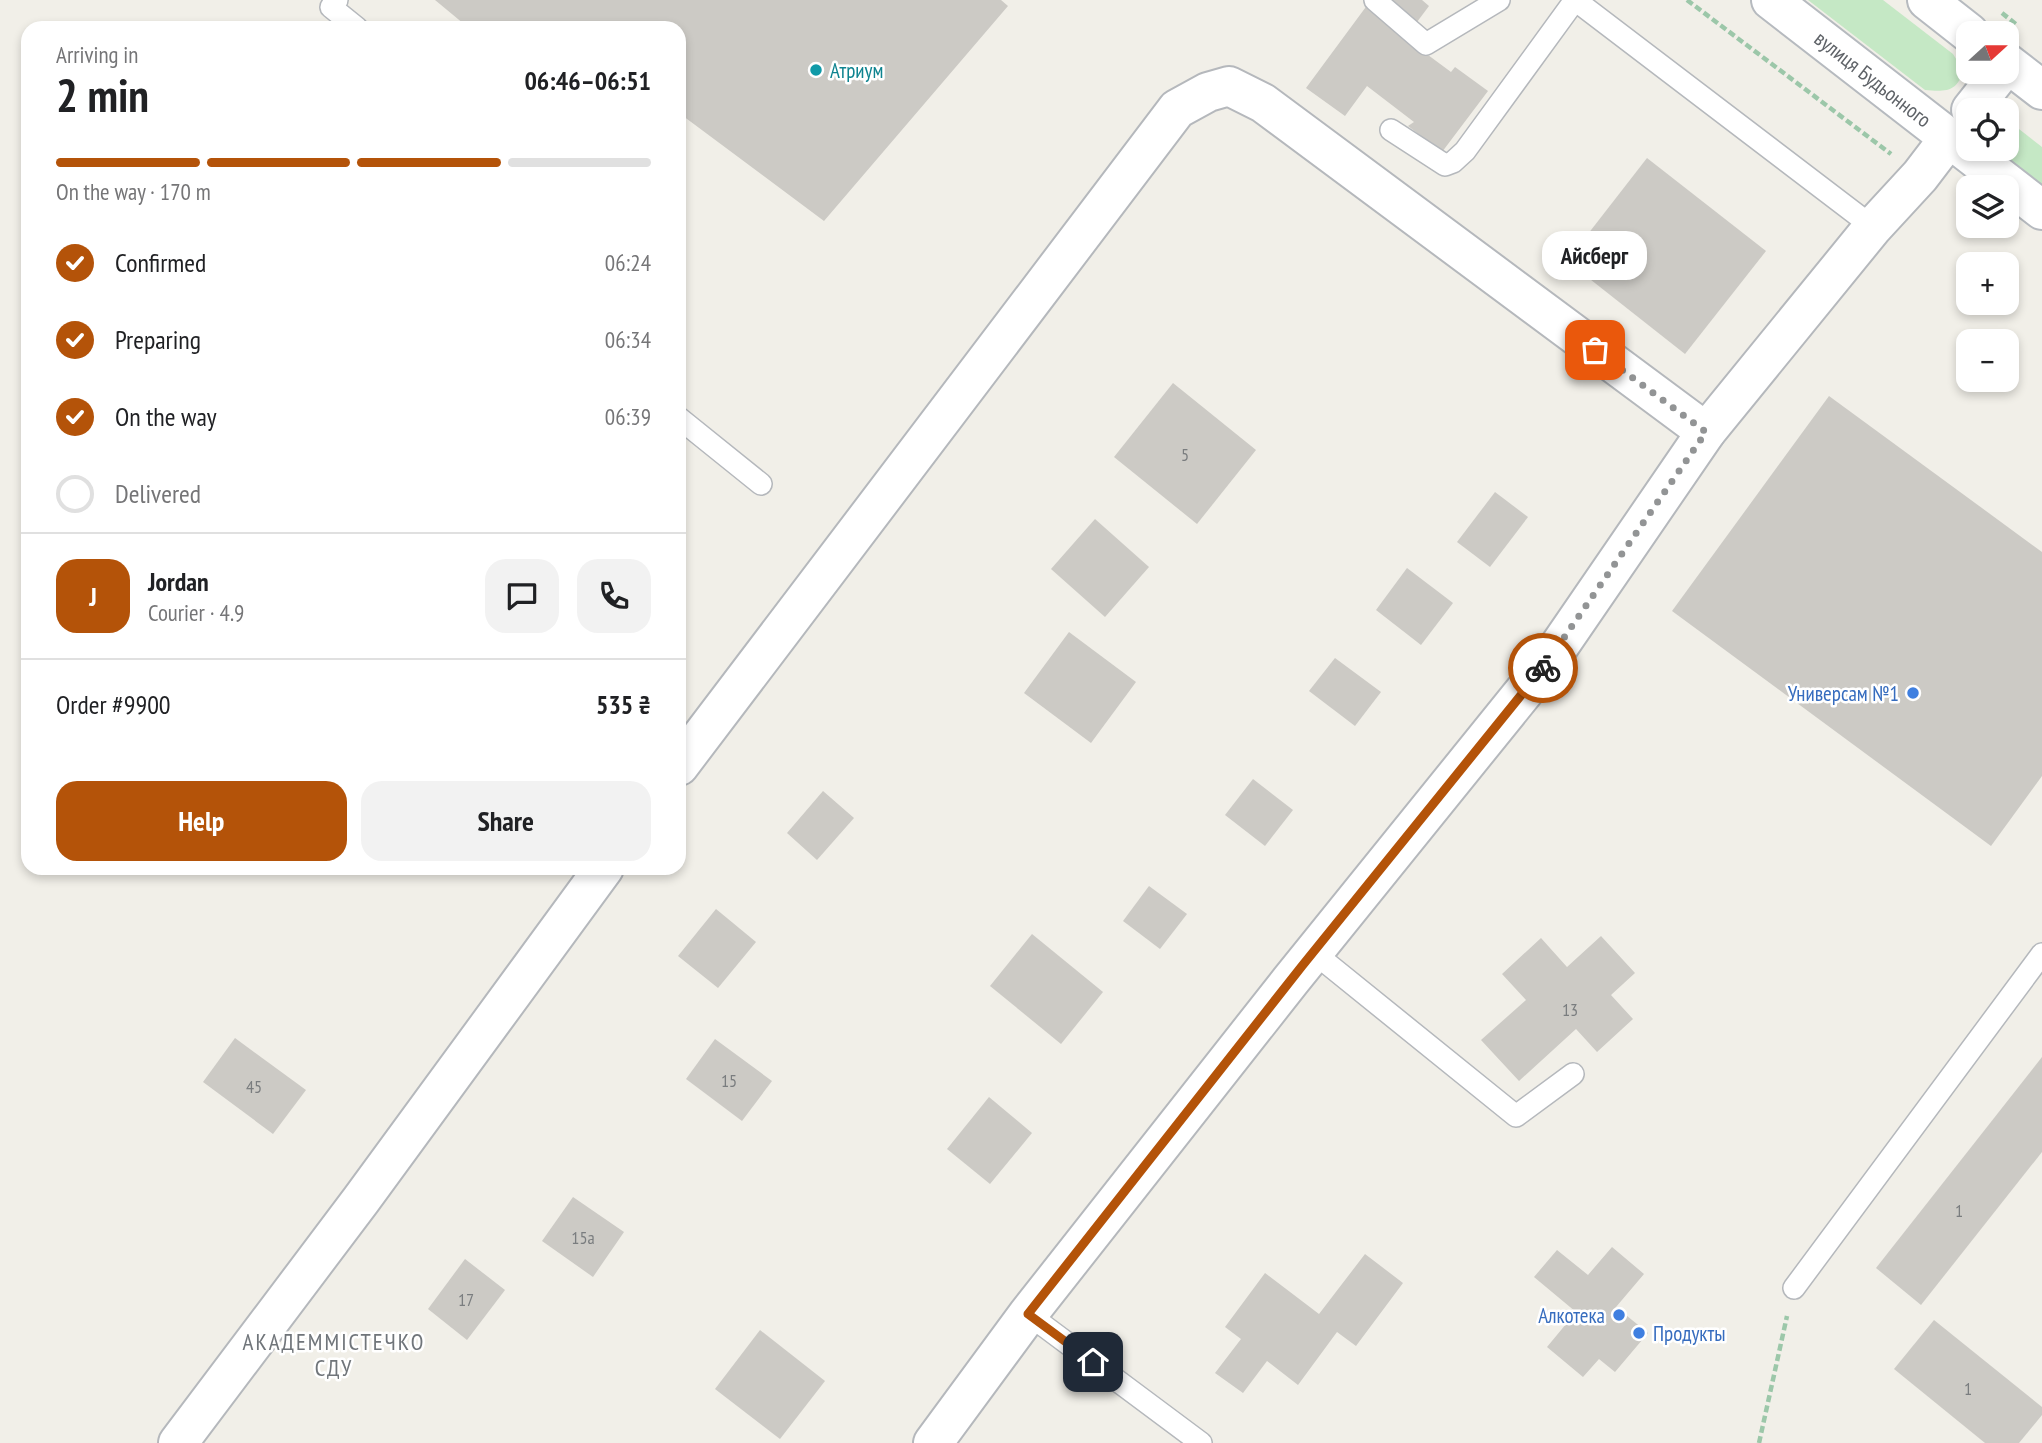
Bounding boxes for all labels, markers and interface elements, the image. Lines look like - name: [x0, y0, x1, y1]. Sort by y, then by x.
- north arrow: [1956, 21, 2020, 84]
- map controls: [1956, 21, 2019, 392]
- street label: вулиця Будьонного: [1809, 25, 1937, 133]
- text: Arriving in: [56, 40, 138, 69]
- place label: Атриум: [830, 57, 883, 84]
- marker: Атриум: [808, 62, 824, 78]
- text: 06:46–06:51: [524, 64, 651, 97]
- text: 2 min: [56, 65, 149, 125]
- button: locate: [1956, 98, 2019, 161]
- button: layers: [1956, 175, 2019, 238]
- text: On the way · 170 m: [56, 177, 211, 206]
- callout: Айсберг: [1542, 231, 1648, 280]
- text: Айсберг: [1561, 241, 1628, 270]
- icon: check: [56, 244, 94, 282]
- text: Confirmed: [115, 246, 206, 279]
- text: 06:24: [605, 248, 651, 277]
- button: +: [1956, 252, 2019, 315]
- pin: [1565, 320, 1625, 380]
- icon: check: [56, 321, 94, 359]
- text: Preparing: [115, 323, 201, 356]
- text: 06:34: [605, 325, 651, 354]
- button: −: [1956, 329, 2019, 392]
- icon: bag: [1576, 331, 1614, 369]
- icon: check: [56, 398, 94, 436]
- text: On the way: [115, 400, 217, 433]
- text: 06:39: [605, 402, 651, 431]
- house number: 5: [1181, 443, 1189, 466]
- text: Delivered: [115, 477, 201, 510]
- button: chat: [485, 559, 559, 633]
- button: phone: [577, 559, 651, 633]
- text: Jordan: [148, 565, 209, 598]
- text: J: [89, 580, 97, 613]
- text: Courier · 4.9: [148, 598, 244, 627]
- courier: [1508, 633, 1578, 703]
- icon: bike: [1524, 649, 1562, 687]
- place label: Универсам №1: [1788, 680, 1899, 707]
- marker: Универсам №1: [1905, 685, 1921, 701]
- text: Order #9900: [56, 688, 171, 721]
- text: 535 ₴: [596, 688, 651, 721]
- button: Help: [56, 781, 347, 861]
- button: Share: [361, 781, 651, 861]
- house number: 13: [1562, 998, 1578, 1021]
- house number: 15: [721, 1069, 737, 1092]
- house number: 45: [246, 1075, 262, 1098]
- house number: 1: [1955, 1199, 1963, 1222]
- house number: 15а: [571, 1226, 595, 1249]
- house number: 17: [458, 1288, 474, 1311]
- place label: Алкотека: [1538, 1302, 1605, 1329]
- marker: Алкотека: [1611, 1307, 1627, 1323]
- place label: Продукты: [1653, 1320, 1726, 1347]
- marker: Продукты: [1631, 1325, 1647, 1341]
- district label: АКАДЕММІСТЕЧКО СДУ: [243, 1327, 425, 1382]
- pin: [1063, 1332, 1123, 1392]
- icon: home: [1074, 1343, 1112, 1381]
- house number: 1: [1964, 1377, 1972, 1400]

